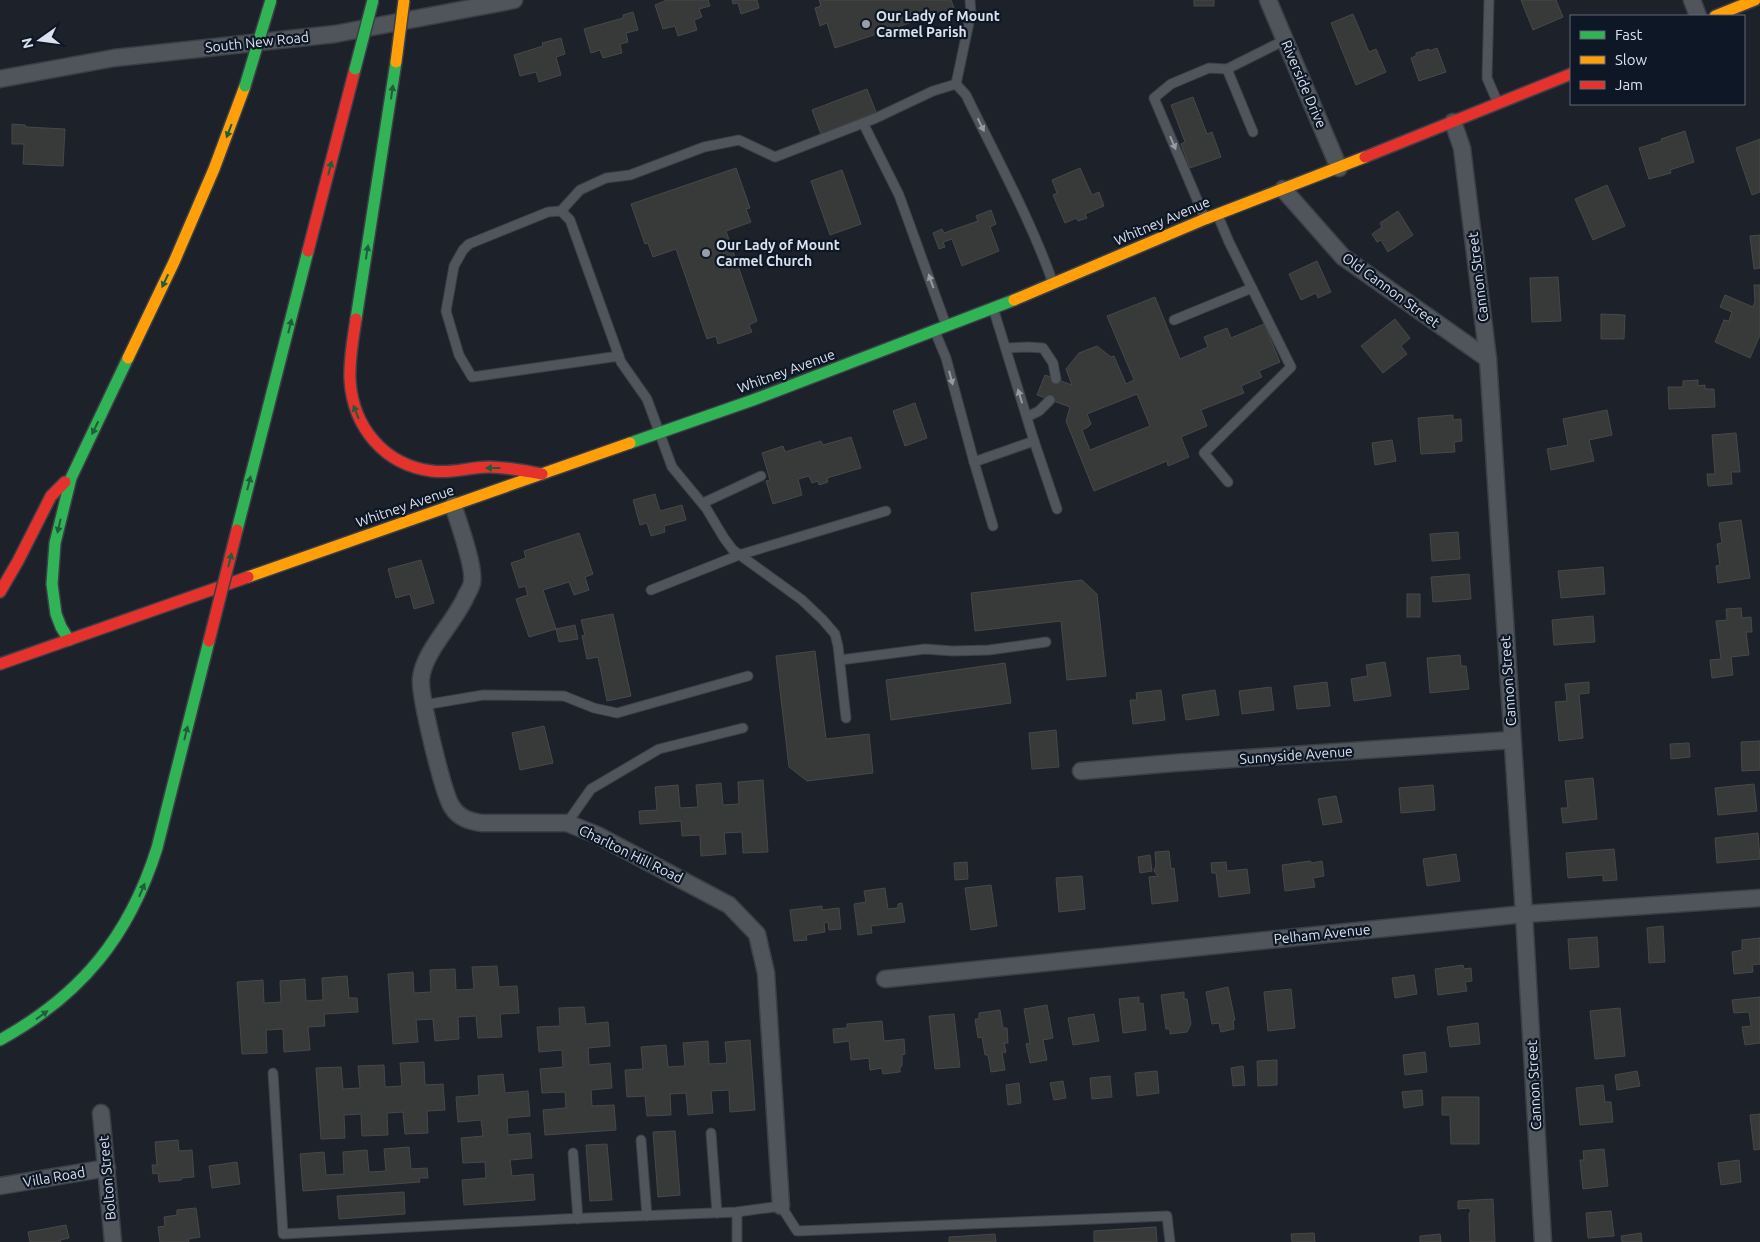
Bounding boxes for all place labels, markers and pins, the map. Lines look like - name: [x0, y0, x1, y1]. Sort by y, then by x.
- place label: Our Lady of Mount Carmel Parish: [876, 8, 1000, 40]
- marker: Our Lady of Mount Carmel Parish: [860, 18, 872, 30]
- place label: Our Lady of Mount Carmel Church: [716, 237, 840, 269]
- marker: Our Lady of Mount Carmel Church: [700, 247, 712, 259]

